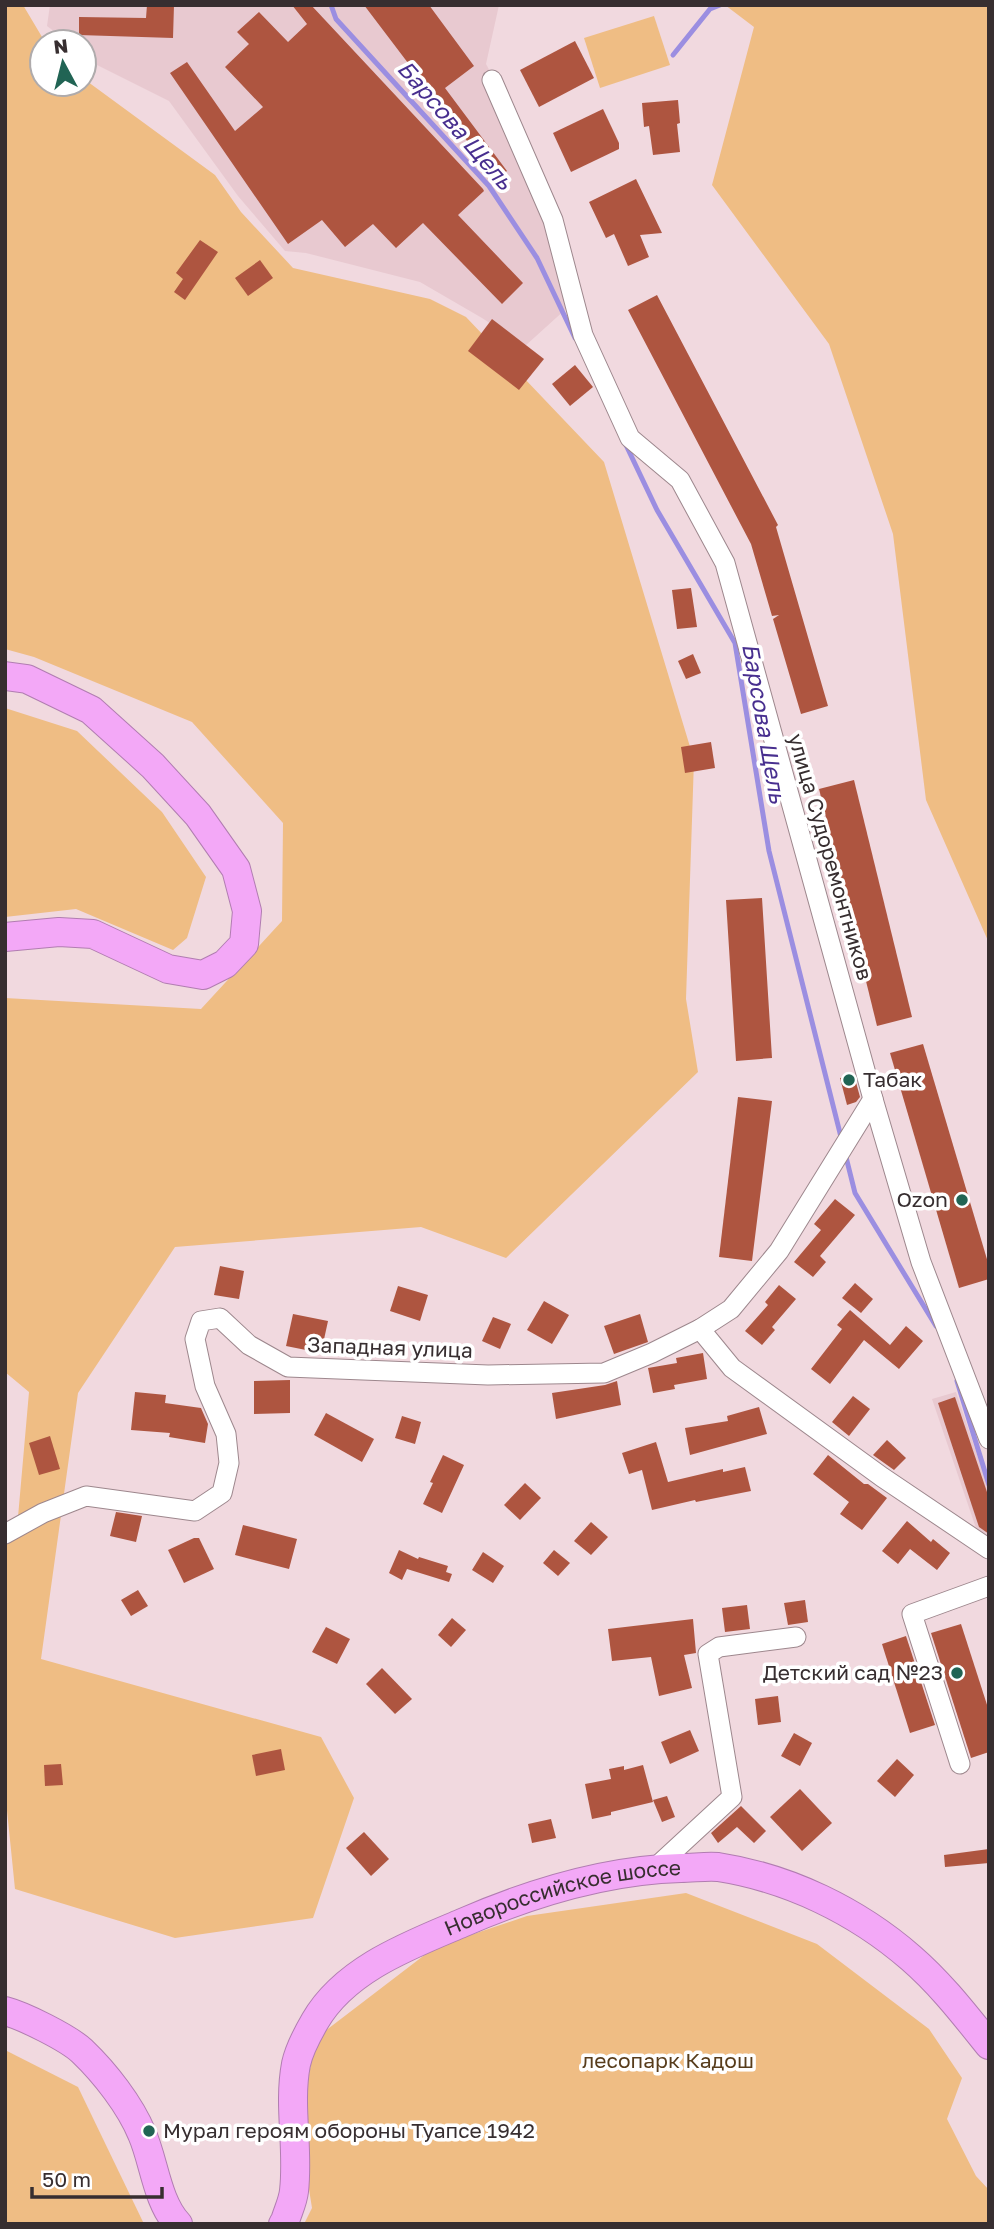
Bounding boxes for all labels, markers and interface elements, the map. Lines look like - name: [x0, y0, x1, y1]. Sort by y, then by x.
- north arrow: [28, 28, 98, 98]
- text: N: [52, 33, 69, 58]
- water label: Барсова Щель: [392, 54, 520, 195]
- water label: Барсова Щель: [737, 641, 793, 806]
- street label: улица Судоремонтников: [783, 731, 879, 983]
- place label: Табак: [863, 1066, 922, 1092]
- marker: Табак: [841, 1072, 857, 1088]
- place label: Ozon: [896, 1186, 948, 1212]
- marker: Ozon: [954, 1192, 970, 1208]
- street label: Западная улица: [307, 1331, 473, 1363]
- place label: Детский сад №23: [763, 1659, 943, 1685]
- marker: Детский сад №23: [949, 1665, 965, 1681]
- street label: Новороссийское шоссе: [440, 1854, 682, 1941]
- park label: лесопарк Кадош: [582, 2047, 754, 2073]
- place label: Мурал героям обороны Туапсе 1942: [163, 2117, 535, 2143]
- marker: Мурал героям обороны Туапсе 1942: [141, 2123, 157, 2139]
- scale bar: [32, 2156, 161, 2200]
- text: 50 m: [42, 2166, 91, 2192]

